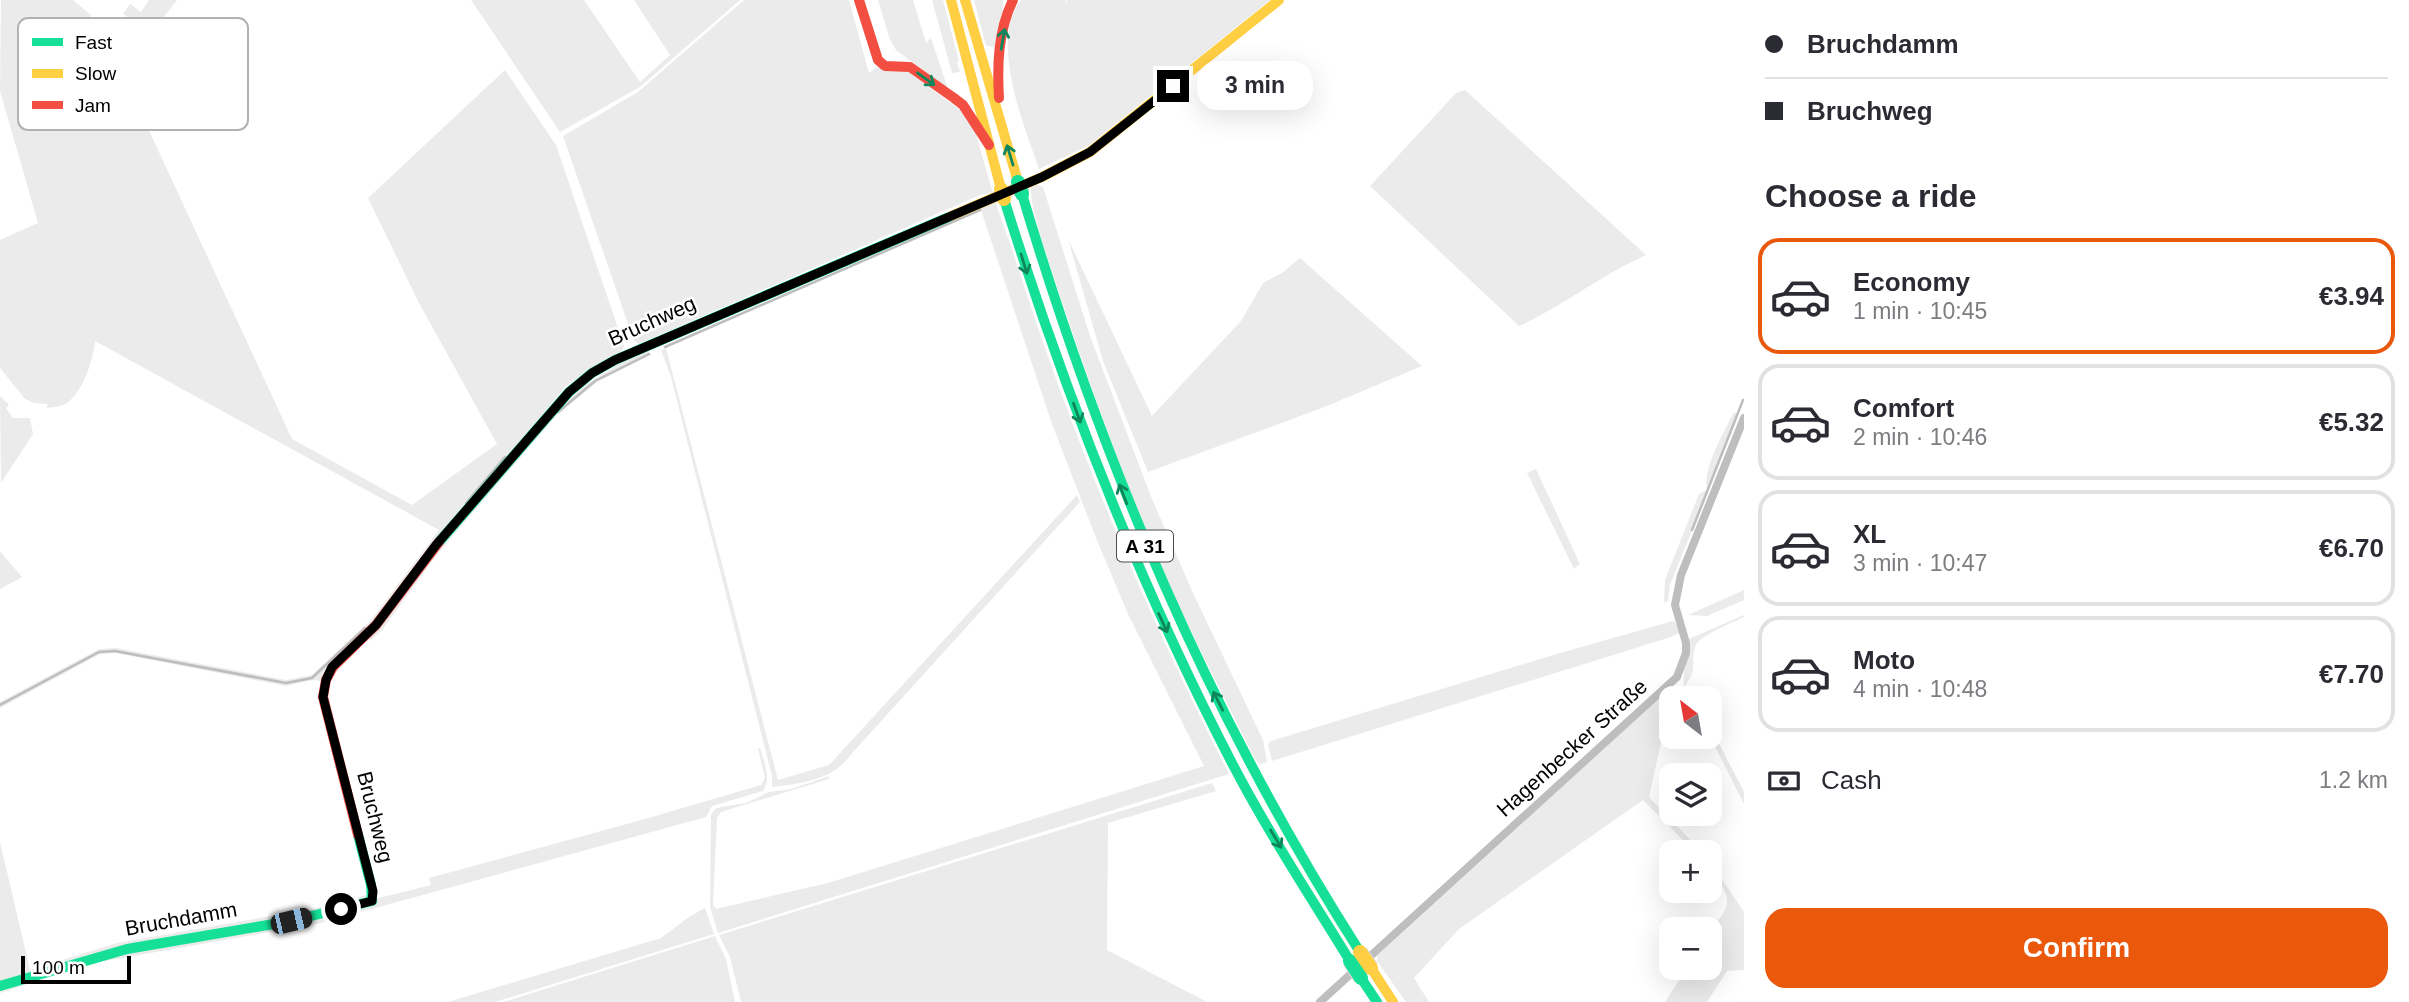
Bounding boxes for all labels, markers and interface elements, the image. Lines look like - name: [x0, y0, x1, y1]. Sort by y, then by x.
- legend: [18, 18, 248, 130]
- one-way arrow: [996, 28, 1010, 51]
- text: Bruchdamm: [1807, 29, 1959, 59]
- text: Fast: [75, 32, 113, 53]
- callout: 3 min: [1198, 62, 1313, 110]
- text: Slow: [75, 63, 116, 84]
- route end: [1157, 70, 1189, 102]
- one-way arrow: [916, 72, 935, 86]
- text: 3 min: [1225, 72, 1285, 98]
- text: Jam: [75, 95, 111, 116]
- text: Bruchweg: [1807, 96, 1933, 126]
- one-way arrow: [1002, 144, 1015, 166]
- text: Choose a ride: [1765, 178, 1977, 214]
- one-way arrow: [1019, 253, 1031, 275]
- icon: car: [1769, 265, 1832, 328]
- text: Economy: [1853, 267, 1970, 297]
- text: €3.94: [2319, 281, 2384, 311]
- street label: Bruchweg: [604, 291, 699, 350]
- text: 1 min · 10:45: [1853, 298, 1987, 324]
- icon: car: [1769, 391, 1832, 454]
- text: Comfort: [1853, 393, 1954, 423]
- one-way arrow: [1072, 402, 1084, 423]
- text: €5.32: [2319, 407, 2384, 437]
- text: 2 min · 10:46: [1853, 424, 1987, 450]
- one-way arrow: [1116, 484, 1129, 506]
- icon: car: [1769, 517, 1832, 580]
- text: XL: [1853, 519, 1886, 549]
- road number: A 31: [1117, 530, 1173, 562]
- text: €6.70: [2319, 533, 2384, 563]
- text: 3 min · 10:47: [1853, 550, 1987, 576]
- one-way arrow: [1157, 612, 1170, 633]
- icon: car: [1769, 643, 1832, 706]
- text: Moto: [1853, 645, 1915, 675]
- text: €7.70: [2319, 659, 2384, 689]
- street label: Hagenbecker Straße: [1492, 674, 1651, 821]
- text: 4 min · 10:48: [1853, 676, 1987, 702]
- north arrow: [1659, 686, 1722, 749]
- map controls: [1659, 686, 1722, 980]
- one-way arrow: [1210, 691, 1224, 712]
- icon: cash: [1765, 762, 1803, 800]
- button: layers: [1659, 763, 1722, 826]
- text: Cash: [1821, 765, 1882, 795]
- text: 1.2 km: [2319, 767, 2388, 793]
- street label: Bruchweg: [353, 769, 398, 865]
- one-way arrow: [1270, 828, 1284, 848]
- button: +: [1659, 840, 1722, 903]
- route start: [325, 893, 357, 925]
- street label: Bruchdamm: [123, 897, 239, 940]
- car: [269, 906, 314, 936]
- button: Confirm: [1765, 908, 2388, 988]
- button: −: [1659, 917, 1722, 980]
- scale bar: [21, 953, 131, 985]
- text: 100 m: [32, 957, 85, 978]

